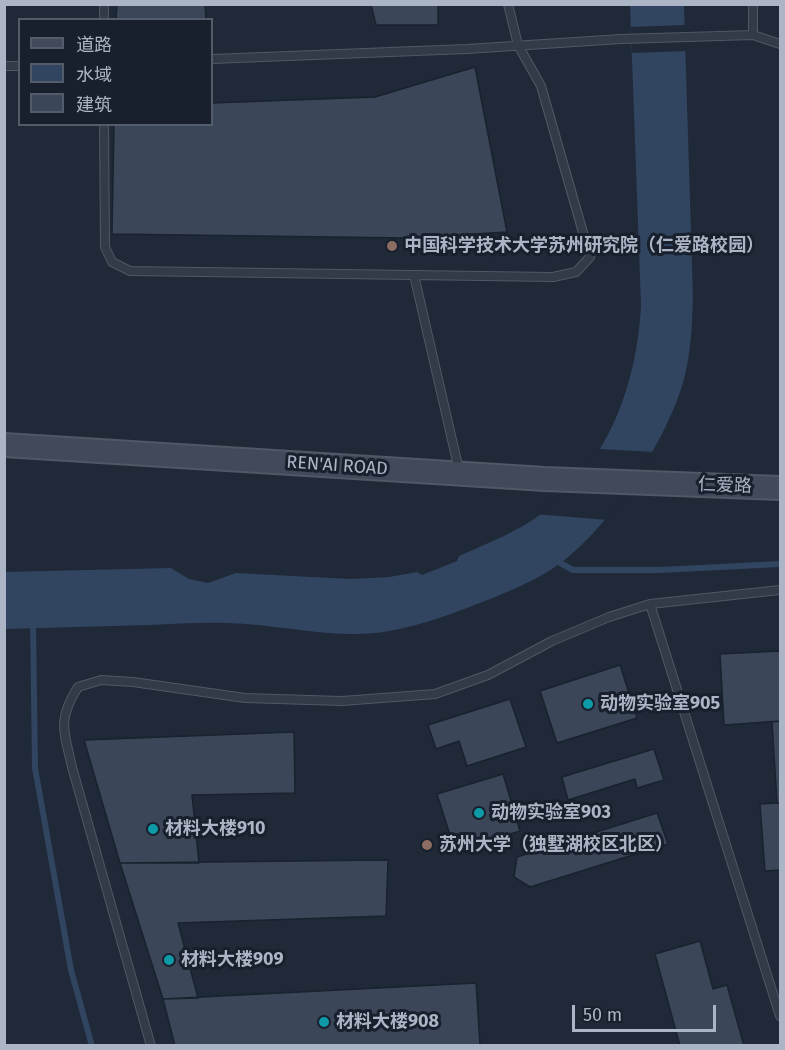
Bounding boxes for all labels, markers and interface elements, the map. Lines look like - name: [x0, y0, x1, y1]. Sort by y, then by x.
- legend: [18, 18, 213, 126]
- text: 道路: [76, 34, 112, 56]
- text: 水域: [76, 64, 112, 86]
- text: 建筑: [76, 94, 112, 116]
- place label: 中国科学技术大学苏州研究院（仁爱路校园）: [404, 235, 764, 257]
- marker: 中国科学技术大学苏州研究院（仁爱路校园）: [385, 239, 399, 253]
- street label: REN'AI ROAD: [286, 452, 388, 480]
- street label: 仁爱路: [698, 474, 752, 498]
- place label: 动物实验室905: [600, 693, 720, 715]
- marker: 动物实验室905: [581, 697, 595, 711]
- place label: 动物实验室903: [491, 802, 611, 824]
- marker: 动物实验室903: [472, 806, 486, 820]
- place label: 材料大楼910: [165, 818, 266, 840]
- marker: 材料大楼910: [146, 822, 160, 836]
- place label: 苏州大学（独墅湖校区北区）: [439, 834, 673, 856]
- marker: 苏州大学（独墅湖校区北区）: [420, 838, 434, 852]
- place label: 材料大楼909: [181, 949, 284, 971]
- marker: 材料大楼909: [162, 953, 176, 967]
- scale bar: [575, 993, 719, 1031]
- text: 50 m: [583, 1004, 622, 1026]
- place label: 材料大楼908: [336, 1011, 439, 1033]
- marker: 材料大楼908: [317, 1015, 331, 1029]

